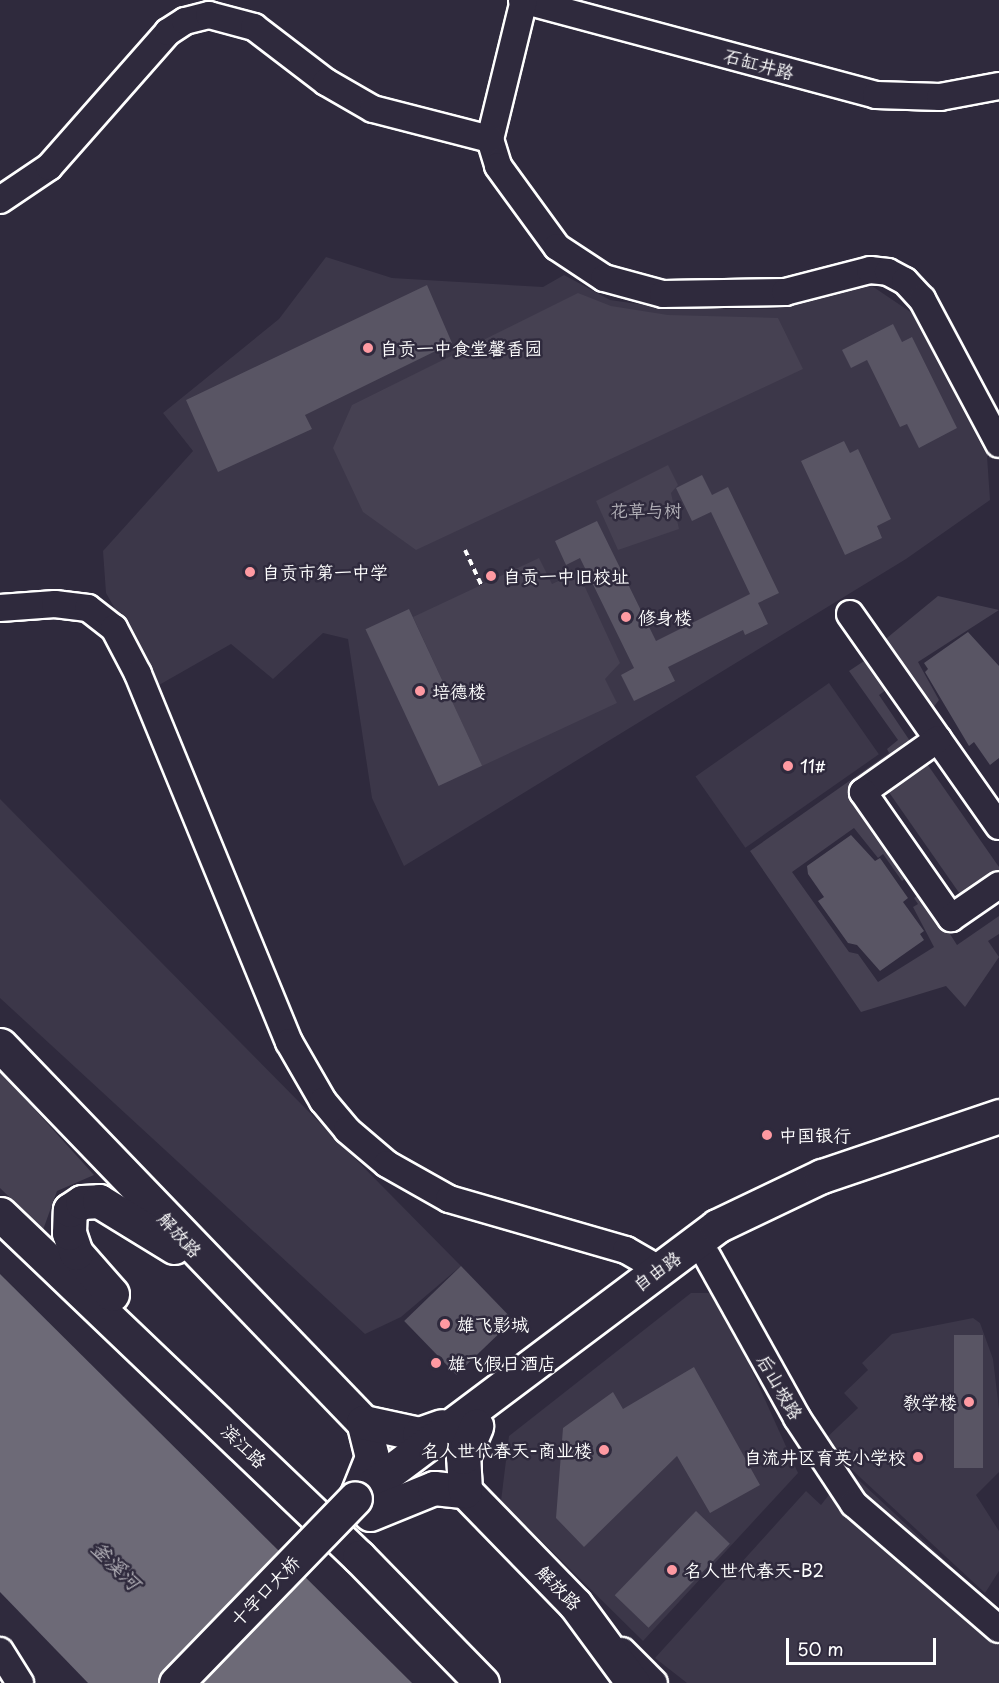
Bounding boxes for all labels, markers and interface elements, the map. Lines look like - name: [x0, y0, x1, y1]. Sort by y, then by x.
- street label: 石缸井路: [721, 44, 797, 84]
- place label: 自贡一中食堂馨香园: [380, 337, 542, 359]
- marker: 自贡一中食堂馨香园: [361, 341, 375, 355]
- park label: 花草与树: [610, 499, 682, 521]
- place label: 自贡市第一中学: [262, 561, 388, 583]
- marker: 自贡市第一中学: [243, 565, 257, 579]
- place label: 自贡一中旧校址: [503, 565, 629, 587]
- marker: 自贡一中旧校址: [484, 569, 498, 583]
- place label: 修身楼: [638, 606, 692, 628]
- marker: 修身楼: [619, 610, 633, 624]
- place label: 培德楼: [432, 680, 486, 702]
- marker: 培德楼: [413, 684, 427, 698]
- place label: 11#: [800, 755, 826, 777]
- marker: 11#: [781, 759, 795, 773]
- place label: 中国银行: [779, 1124, 851, 1146]
- marker: 中国银行: [760, 1128, 774, 1142]
- street label: 解放路: [154, 1208, 206, 1262]
- street label: 自由路: [629, 1246, 685, 1296]
- place label: 雄飞影城: [457, 1313, 529, 1335]
- marker: 雄飞影城: [438, 1317, 452, 1331]
- street label: 后山坡路: [753, 1350, 807, 1424]
- place label: 雄飞假日酒店: [448, 1352, 556, 1374]
- marker: 雄飞假日酒店: [429, 1356, 443, 1370]
- place label: 教学楼: [903, 1391, 957, 1413]
- marker: 教学楼: [962, 1395, 976, 1409]
- street label: 滨江路: [217, 1419, 271, 1473]
- place label: 名人世代春天-商业楼: [421, 1439, 592, 1461]
- marker: 名人世代春天-商业楼: [597, 1443, 611, 1457]
- place label: 自流井区育英小学校: [744, 1446, 906, 1468]
- marker: 自流井区育英小学校: [911, 1450, 925, 1464]
- water label: 釜溪河: [86, 1535, 146, 1595]
- street label: 十字口大桥: [226, 1551, 304, 1631]
- place label: 名人世代春天-B2: [684, 1559, 824, 1581]
- street label: 解放路: [532, 1561, 586, 1615]
- marker: 名人世代春天-B2: [665, 1563, 679, 1577]
- scale bar: [789, 1626, 939, 1664]
- text: 50 m: [797, 1635, 844, 1662]

